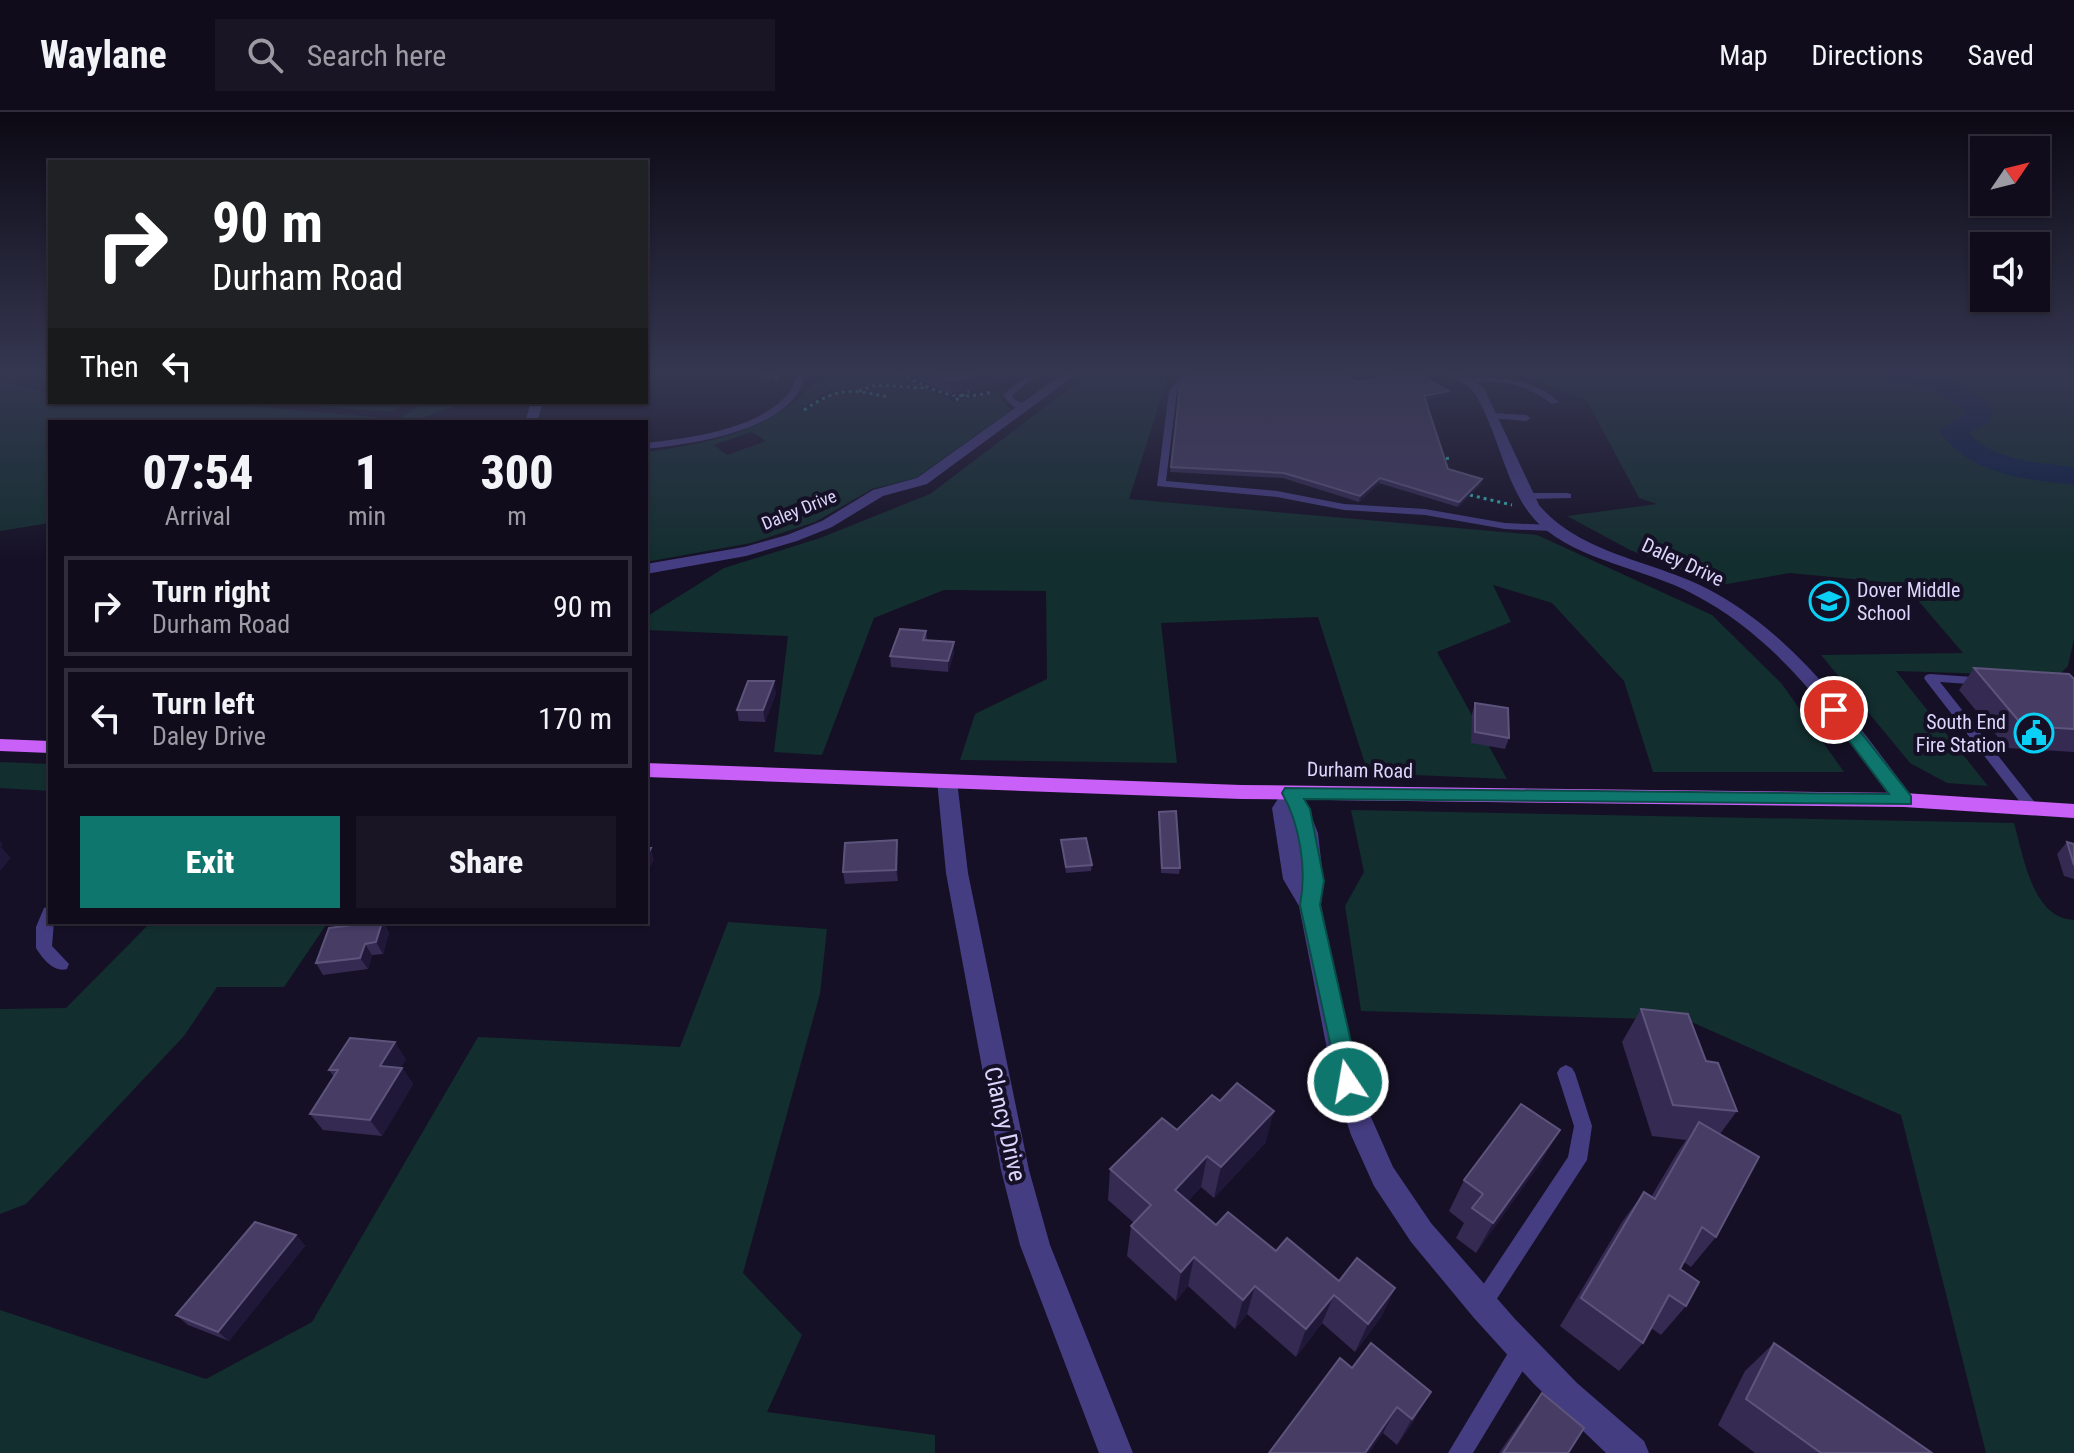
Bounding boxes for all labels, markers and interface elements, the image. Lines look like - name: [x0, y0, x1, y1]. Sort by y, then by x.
- search box: [215, 19, 775, 91]
- text: Waylane: [40, 33, 167, 77]
- icon: search: [243, 33, 287, 77]
- text: Search here: [307, 38, 446, 73]
- text: Map: [1719, 39, 1768, 72]
- text: Directions: [1812, 39, 1923, 72]
- text: Saved: [1967, 39, 2034, 72]
- north arrow: [1970, 136, 2050, 216]
- map controls: [1970, 136, 2050, 312]
- text: 90 m: [212, 190, 323, 256]
- icon: right: [80, 192, 184, 296]
- button: sound: [1970, 232, 2050, 312]
- text: Durham Road: [212, 257, 403, 299]
- icon: left: [155, 344, 199, 388]
- text: Then: [80, 349, 139, 384]
- text: 07:54: [142, 444, 254, 501]
- text: 1: [355, 444, 379, 501]
- text: 300: [480, 444, 554, 501]
- street label: Daley Drive: [758, 485, 839, 534]
- text: Arrival: [165, 501, 231, 531]
- text: min: [348, 501, 386, 531]
- text: m: [507, 501, 527, 531]
- street label: Daley Drive: [1638, 533, 1728, 591]
- text: Turn right: [152, 574, 270, 609]
- place label: Dover Middle School: [1857, 578, 1960, 625]
- school or university icon: Dover Middle School: [1808, 580, 1850, 622]
- icon: right: [84, 584, 128, 628]
- text: 90 m: [553, 589, 612, 624]
- text: Durham Road: [152, 609, 290, 639]
- pin: [1800, 676, 1868, 744]
- text: Turn left: [152, 686, 255, 721]
- icon: arrive: [1812, 688, 1856, 732]
- icon: left: [84, 696, 128, 740]
- text: 170 m: [538, 701, 612, 736]
- place label: South End Fire Station: [1916, 710, 2006, 757]
- public building icon: South End Fire Station: [2013, 712, 2055, 754]
- text: Daley Drive: [152, 721, 266, 751]
- street label: Durham Road: [1307, 757, 1413, 783]
- button: Exit: [80, 816, 340, 908]
- button: Share: [356, 816, 616, 908]
- position arrow: [1306, 1040, 1390, 1124]
- street label: Clancy Drive: [978, 1064, 1032, 1184]

